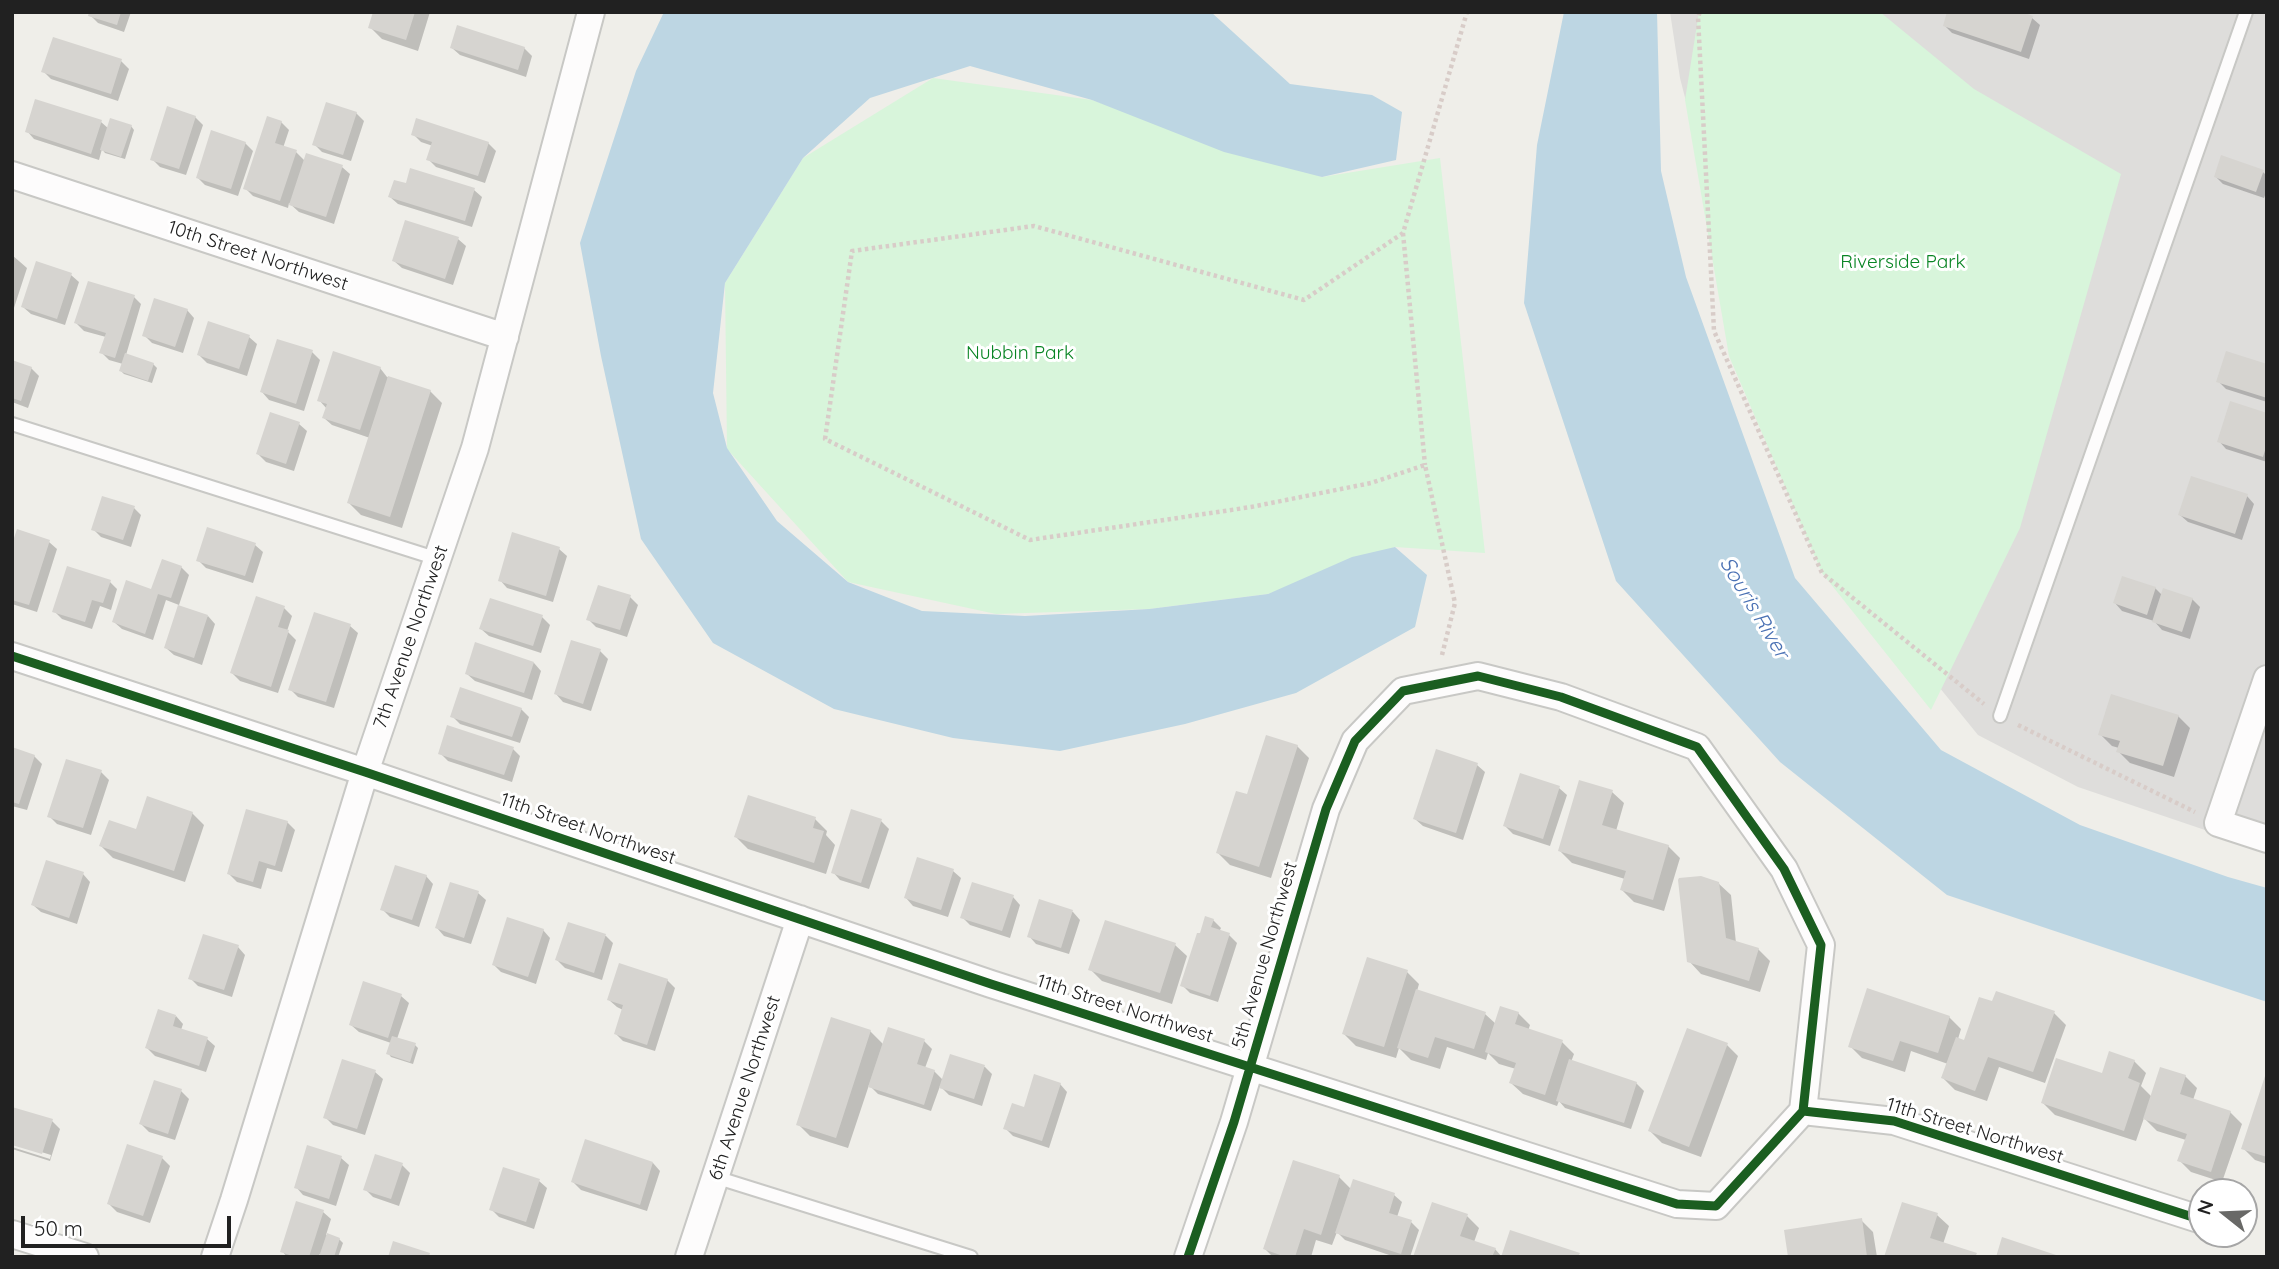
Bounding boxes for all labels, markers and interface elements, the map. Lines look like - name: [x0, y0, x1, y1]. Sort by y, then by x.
- street label: 10th Street Northwest: [165, 216, 351, 296]
- park label: Riverside Park: [1840, 251, 1966, 273]
- park label: Nubbin Park: [966, 342, 1074, 364]
- street label: 7th Avenue Northwest: [369, 542, 453, 732]
- water label: Souris River: [1714, 553, 1794, 663]
- street label: 11th Street Northwest: [497, 788, 679, 870]
- street label: 5th Avenue Northwest: [1227, 859, 1303, 1051]
- street label: 11th Street Northwest: [1034, 970, 1216, 1048]
- street label: 6th Avenue Northwest: [704, 993, 786, 1183]
- street label: 11th Street Northwest: [1884, 1093, 2066, 1169]
- north arrow: [2188, 1178, 2258, 1248]
- text: N: [2191, 1197, 2219, 1217]
- scale bar: [24, 1202, 234, 1246]
- text: 50 m: [34, 1215, 83, 1241]

